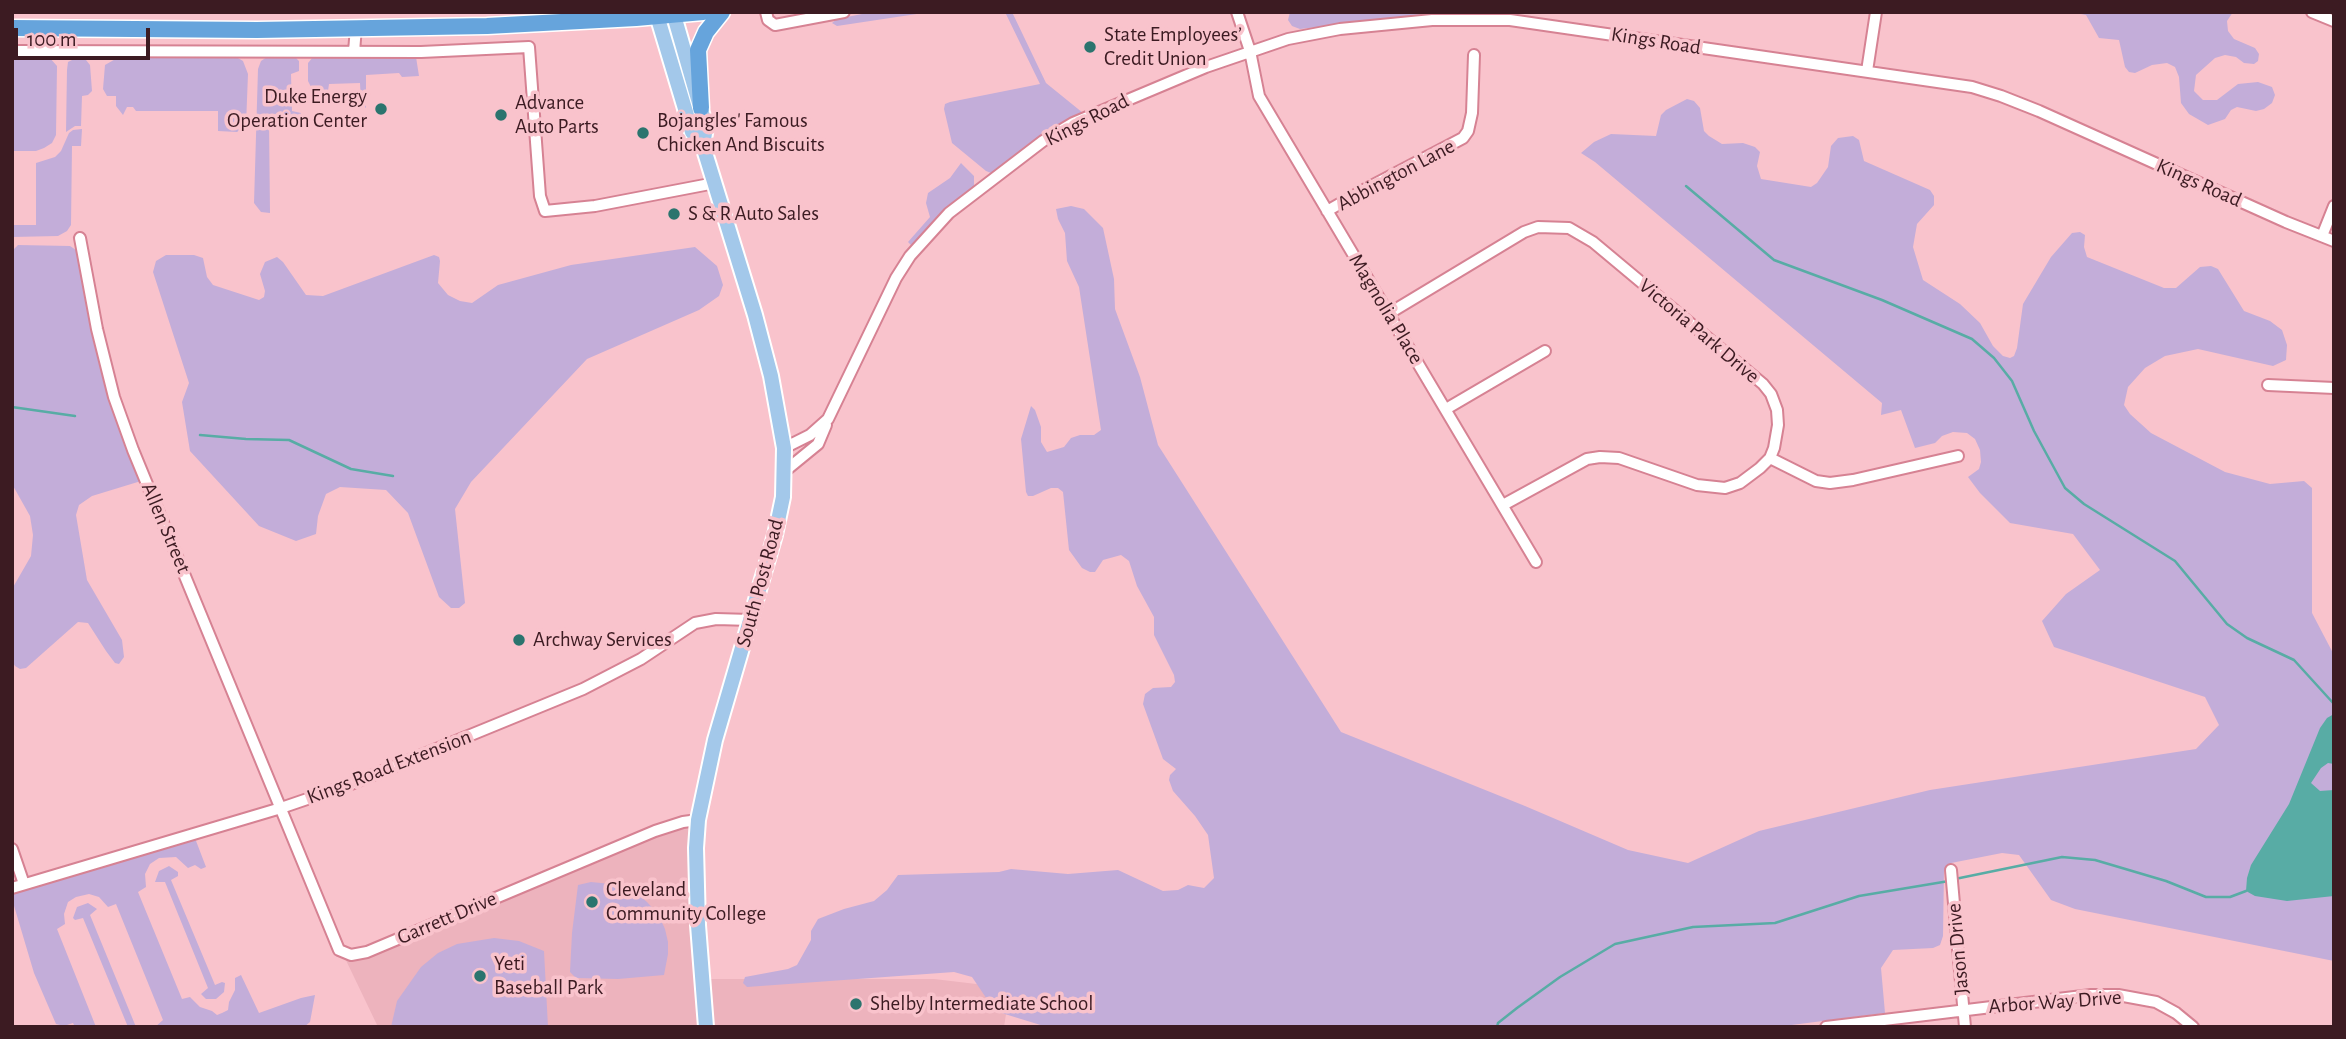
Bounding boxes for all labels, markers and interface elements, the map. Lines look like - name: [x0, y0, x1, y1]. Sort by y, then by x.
- scale bar: [18, 14, 154, 58]
- street label: Kings Road: [1609, 21, 1703, 61]
- place label: State Employees’ Credit Union: [1104, 22, 1242, 72]
- text: 100 m: [27, 29, 77, 50]
- marker: State Employees’ Credit Union: [1082, 39, 1098, 55]
- place label: Duke Energy Operation Center: [227, 84, 367, 134]
- street label: Kings Road: [1041, 88, 1133, 152]
- place label: Advance Auto Parts: [515, 90, 599, 140]
- marker: Duke Energy Operation Center: [373, 101, 389, 117]
- marker: Advance Auto Parts: [493, 107, 509, 123]
- place label: Bojangles' Famous Chicken And Biscuits: [657, 108, 825, 158]
- marker: Bojangles' Famous Chicken And Biscuits: [635, 125, 651, 141]
- street label: Abbington Lane: [1333, 133, 1459, 217]
- street label: Kings Road: [2152, 153, 2246, 213]
- place label: S & R Auto Sales: [688, 201, 819, 227]
- marker: S & R Auto Sales: [666, 206, 682, 222]
- street label: Magnolia Place: [1343, 249, 1429, 369]
- street label: Victoria Park Drive: [1633, 273, 1765, 389]
- street label: Allen Street: [136, 479, 196, 577]
- street label: South Post Road: [731, 516, 789, 650]
- place label: Archway Services: [533, 627, 672, 653]
- marker: Archway Services: [511, 632, 527, 648]
- street label: Kings Road Extension: [303, 724, 475, 810]
- place label: Cleveland Community College: [606, 877, 766, 927]
- street label: Garrett Drive: [393, 886, 501, 950]
- marker: Cleveland Community College: [584, 894, 600, 910]
- street label: Jason Drive: [1941, 902, 1975, 996]
- place label: Yeti Baseball Park: [494, 951, 603, 1001]
- marker: Yeti Baseball Park: [472, 968, 488, 984]
- street label: Arbor Way Drive: [1988, 985, 2122, 1019]
- place label: Shelby Intermediate School: [870, 991, 1094, 1017]
- marker: Shelby Intermediate School: [848, 996, 864, 1012]

